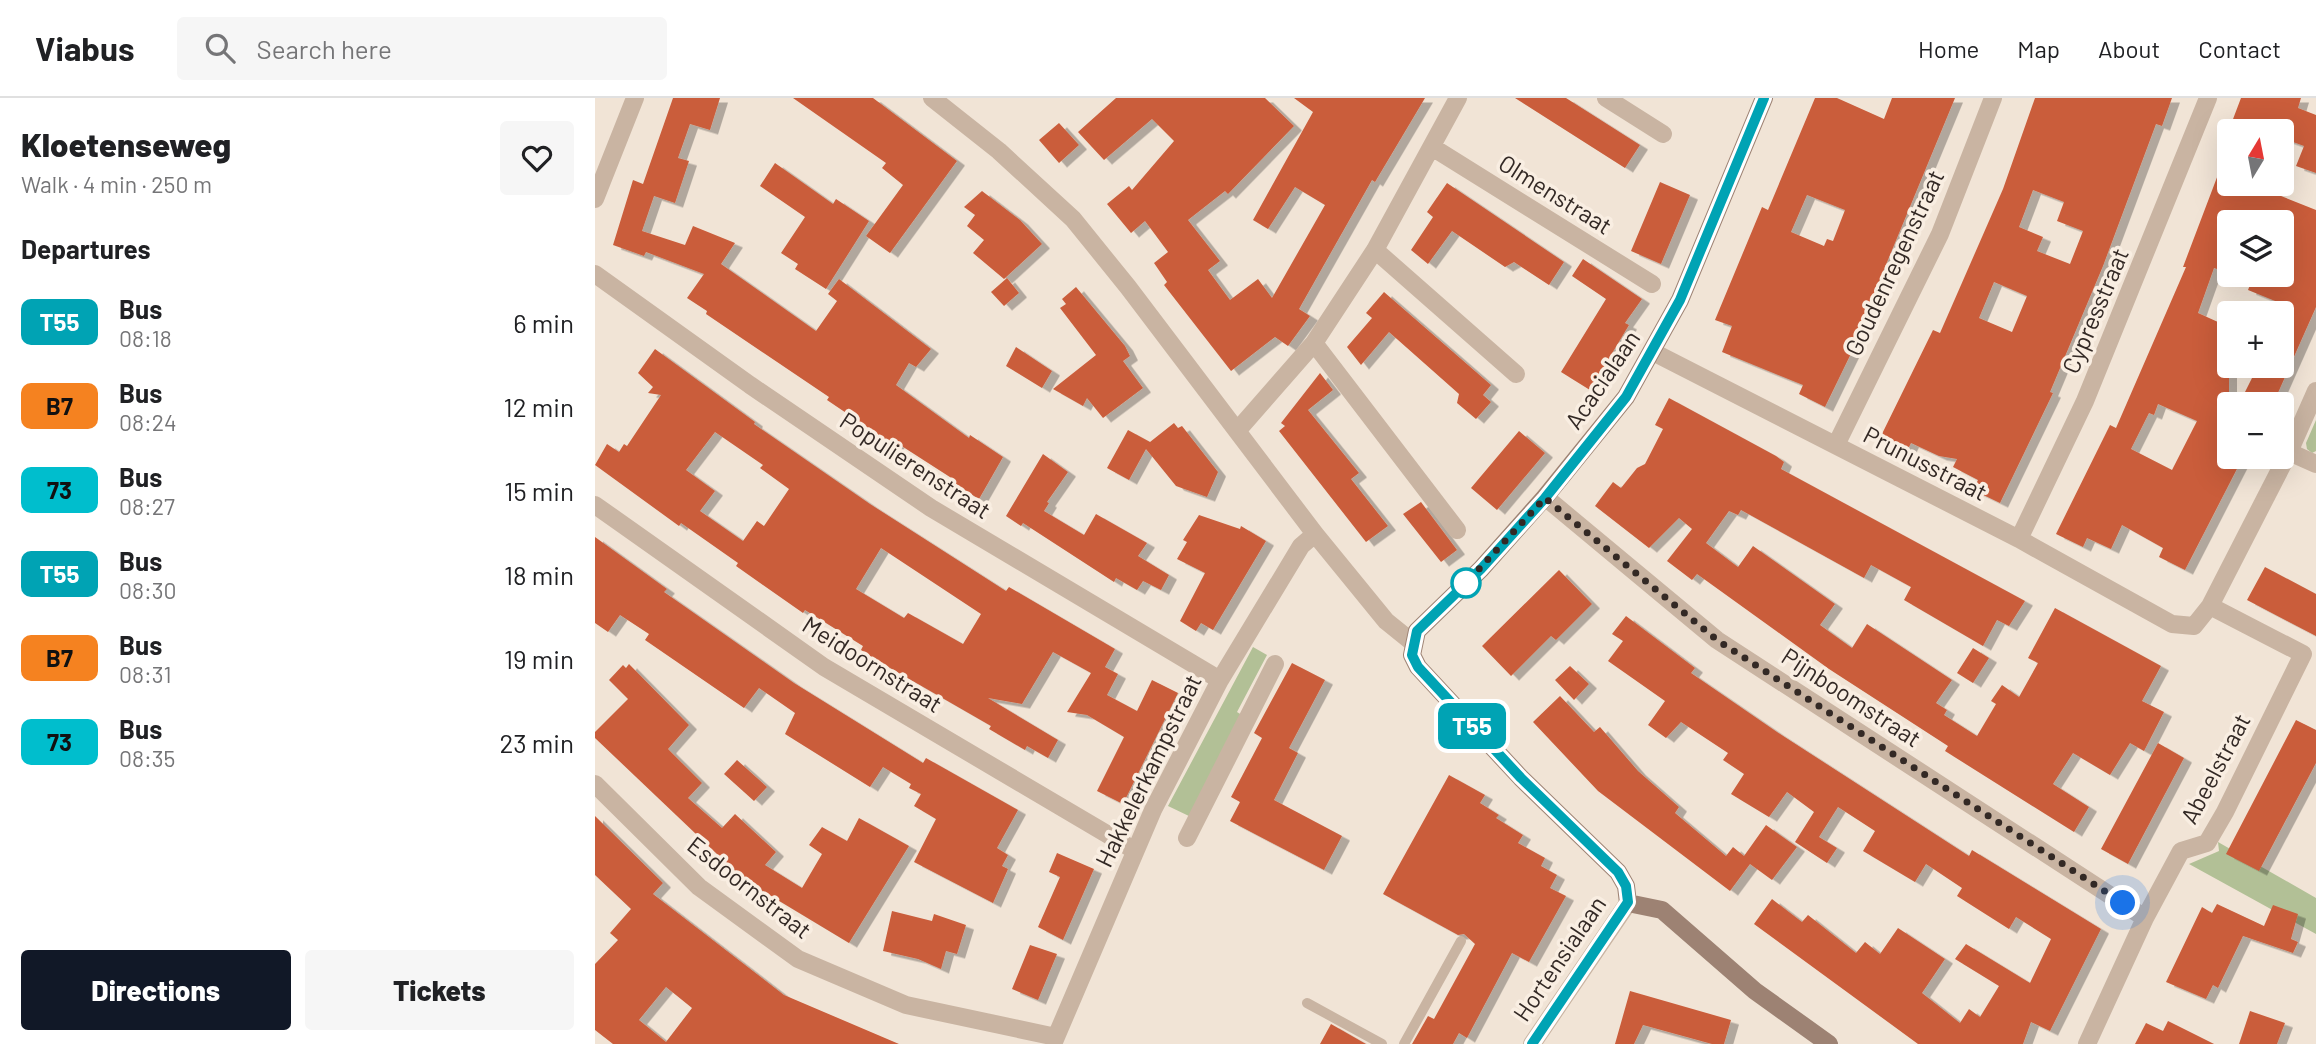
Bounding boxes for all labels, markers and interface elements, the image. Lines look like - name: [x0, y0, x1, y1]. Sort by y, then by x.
- search box: [177, 17, 667, 80]
- text: Viabus: [35, 28, 135, 68]
- icon: search: [201, 29, 239, 67]
- text: Search here: [257, 33, 392, 64]
- text: Home: [1918, 34, 1979, 63]
- text: Map: [2017, 34, 2060, 63]
- text: About: [2098, 34, 2160, 63]
- text: Contact: [2198, 34, 2281, 63]
- north arrow: [2217, 119, 2294, 196]
- map controls: [2217, 119, 2294, 469]
- button: heart: [500, 121, 574, 195]
- text: Kloetenseweg: [21, 124, 231, 164]
- street label: Olmenstraat: [1494, 148, 1618, 240]
- street label: Goudenregenstraat: [1838, 165, 1949, 360]
- text: Walk · 4 min · 250 m: [21, 170, 212, 198]
- button: layers: [2217, 210, 2294, 287]
- text: Departures: [21, 233, 151, 264]
- street label: Cypresstraat: [2055, 243, 2134, 377]
- text: Bus: [119, 293, 162, 324]
- button: +: [2217, 301, 2294, 378]
- text: T55: [40, 307, 79, 336]
- text: 6 min: [513, 307, 574, 338]
- text: 08:18: [119, 324, 172, 352]
- street label: Acacialaan: [1558, 324, 1645, 434]
- text: Bus: [119, 377, 162, 408]
- text: B7: [46, 391, 73, 420]
- text: 12 min: [504, 391, 574, 422]
- button: −: [2217, 392, 2294, 469]
- street label: Populierenstraat: [835, 405, 997, 524]
- text: 08:24: [119, 408, 177, 436]
- street label: Prunusstraat: [1859, 419, 1992, 506]
- text: Bus: [119, 461, 162, 492]
- text: 73: [47, 475, 72, 504]
- text: 15 min: [504, 475, 574, 506]
- text: 08:27: [119, 492, 175, 520]
- text: Bus: [119, 545, 162, 576]
- text: T55: [40, 559, 79, 588]
- text: 18 min: [504, 559, 574, 590]
- unlabelled marker: [1451, 568, 1481, 598]
- text: 08:30: [119, 576, 177, 604]
- street label: Meidoornstraat: [798, 609, 948, 718]
- text: Bus: [119, 629, 162, 660]
- street label: Pijnboomstraat: [1777, 641, 1927, 753]
- text: B7: [46, 643, 73, 672]
- text: 19 min: [504, 643, 574, 674]
- text: 08:31: [119, 660, 172, 688]
- street label: Hakkelerkampstraat: [1088, 669, 1207, 871]
- line badge: T55: [1432, 703, 1512, 749]
- street label: Abeelstraat: [2174, 708, 2256, 828]
- text: T55: [1452, 711, 1492, 740]
- text: Bus: [119, 713, 162, 744]
- text: 73: [47, 727, 72, 756]
- text: 23 min: [499, 727, 574, 758]
- text: 08:35: [119, 744, 175, 772]
- street label: Esdoornstraat: [682, 829, 818, 944]
- your location: [2105, 885, 2140, 920]
- street label: Hortensialaan: [1506, 890, 1611, 1026]
- button: Directions: [21, 950, 291, 1030]
- button: Tickets: [305, 950, 574, 1030]

